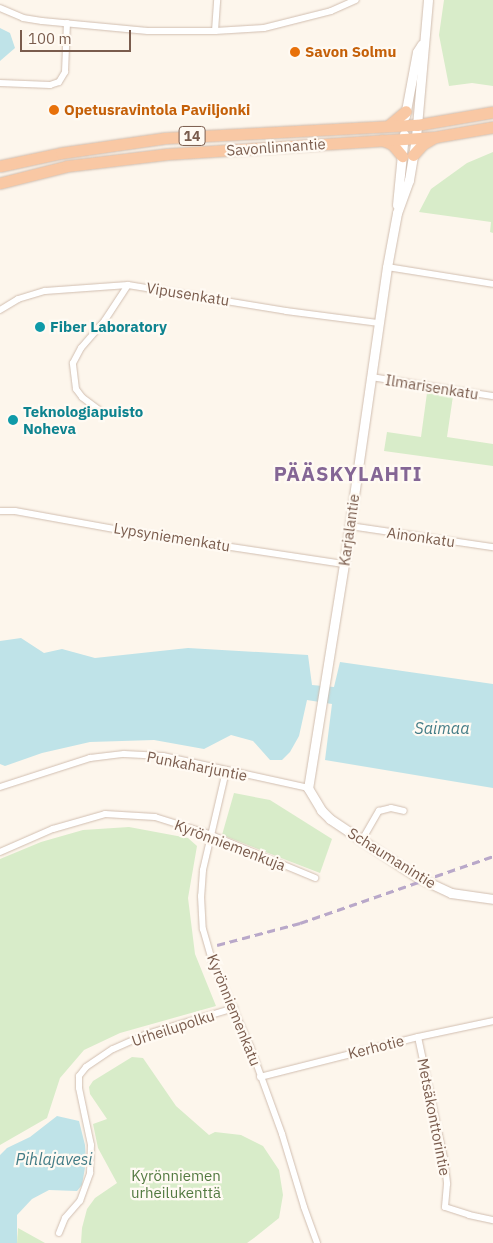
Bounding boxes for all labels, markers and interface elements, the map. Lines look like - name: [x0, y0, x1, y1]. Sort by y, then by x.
- scale bar: [22, 20, 134, 52]
- text: 100 m: [28, 29, 72, 48]
- place label: Savon Solmu: [305, 43, 396, 61]
- marker: Savon Solmu: [289, 46, 301, 58]
- place label: Opetusravintola Paviljonki: [64, 101, 250, 119]
- marker: Opetusravintola Paviljonki: [48, 104, 60, 116]
- road number: 14: [178, 124, 206, 148]
- street label: Savonlinnantie: [226, 135, 326, 159]
- street label: Vipusenkatu: [145, 279, 231, 309]
- place label: Fiber Laboratory: [50, 318, 167, 336]
- marker: Fiber Laboratory: [34, 321, 46, 333]
- street label: Ilmarisenkatu: [384, 371, 480, 403]
- place label: Teknologiapuisto Noheva: [23, 402, 143, 437]
- marker: Teknologiapuisto Noheva: [7, 414, 19, 426]
- district label: PÄÄSKYLAHTI: [272, 461, 424, 485]
- street label: Karjalantie: [335, 493, 363, 567]
- street label: Lypsyniemenkatu: [113, 519, 231, 555]
- street label: Ainonkatu: [386, 523, 456, 551]
- water label: Saimaa: [414, 718, 470, 738]
- street label: Punkaharjuntie: [145, 747, 249, 785]
- street label: Kyrönniemenkuja: [172, 816, 288, 874]
- street label: Schaumanintie: [345, 824, 439, 892]
- street label: Kyrönniemenkatu: [203, 951, 265, 1069]
- street label: Urheilupolku: [129, 1006, 217, 1050]
- street label: Kerhotie: [346, 1031, 406, 1063]
- street label: Metsäkonttorintie: [414, 1057, 454, 1177]
- water label: Pihlajavesi: [15, 1149, 93, 1169]
- park label: Kyrönniemen urheilukenttä: [131, 1166, 221, 1201]

